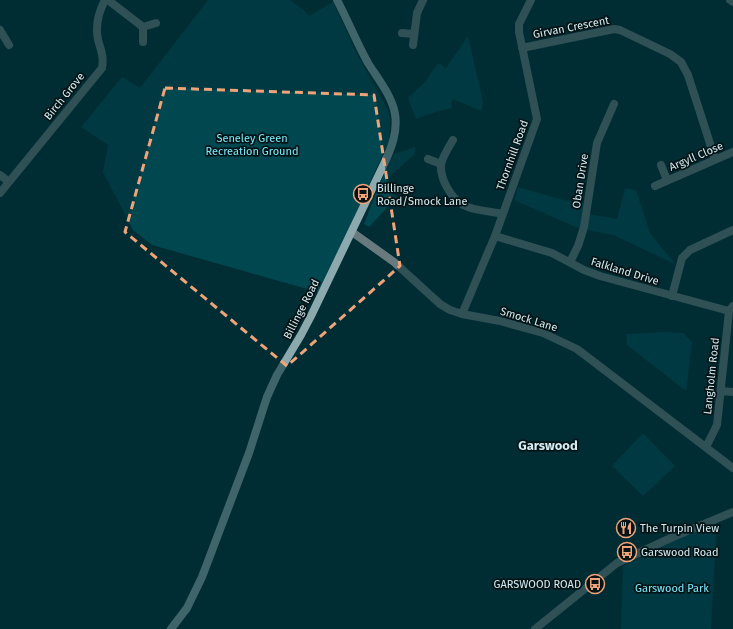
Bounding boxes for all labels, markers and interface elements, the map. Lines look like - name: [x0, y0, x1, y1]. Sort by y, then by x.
- street label: Girvan Crescent: [532, 14, 610, 41]
- street label: Birch Grove: [41, 70, 87, 123]
- street label: Thornhill Road: [494, 118, 531, 192]
- park label: Seneley Green Recreation Ground: [205, 132, 299, 158]
- street label: Argyll Close: [667, 139, 725, 174]
- street label: Oban Drive: [570, 153, 591, 209]
- place label: Billinge Road/Smock Lane: [377, 182, 468, 208]
- bus stop icon: Billinge Road/Smock Lane: [352, 183, 374, 205]
- street label: Falkland Drive: [589, 255, 660, 288]
- street label: Billinge Road: [281, 277, 322, 341]
- street label: Smock Lane: [499, 305, 559, 334]
- street label: Langholm Road: [701, 337, 722, 415]
- district label: Garswood: [518, 438, 578, 453]
- restaurant icon: The Turpin View: [615, 517, 637, 539]
- place label: The Turpin View: [640, 522, 719, 535]
- bus stop icon: Garswood Road: [616, 541, 638, 563]
- place label: Garswood Road: [641, 546, 719, 559]
- bus stop icon: GARSWOOD ROAD: [584, 573, 606, 595]
- place label: GARSWOOD ROAD: [494, 578, 581, 591]
- park label: Garswood Park: [635, 582, 709, 595]

